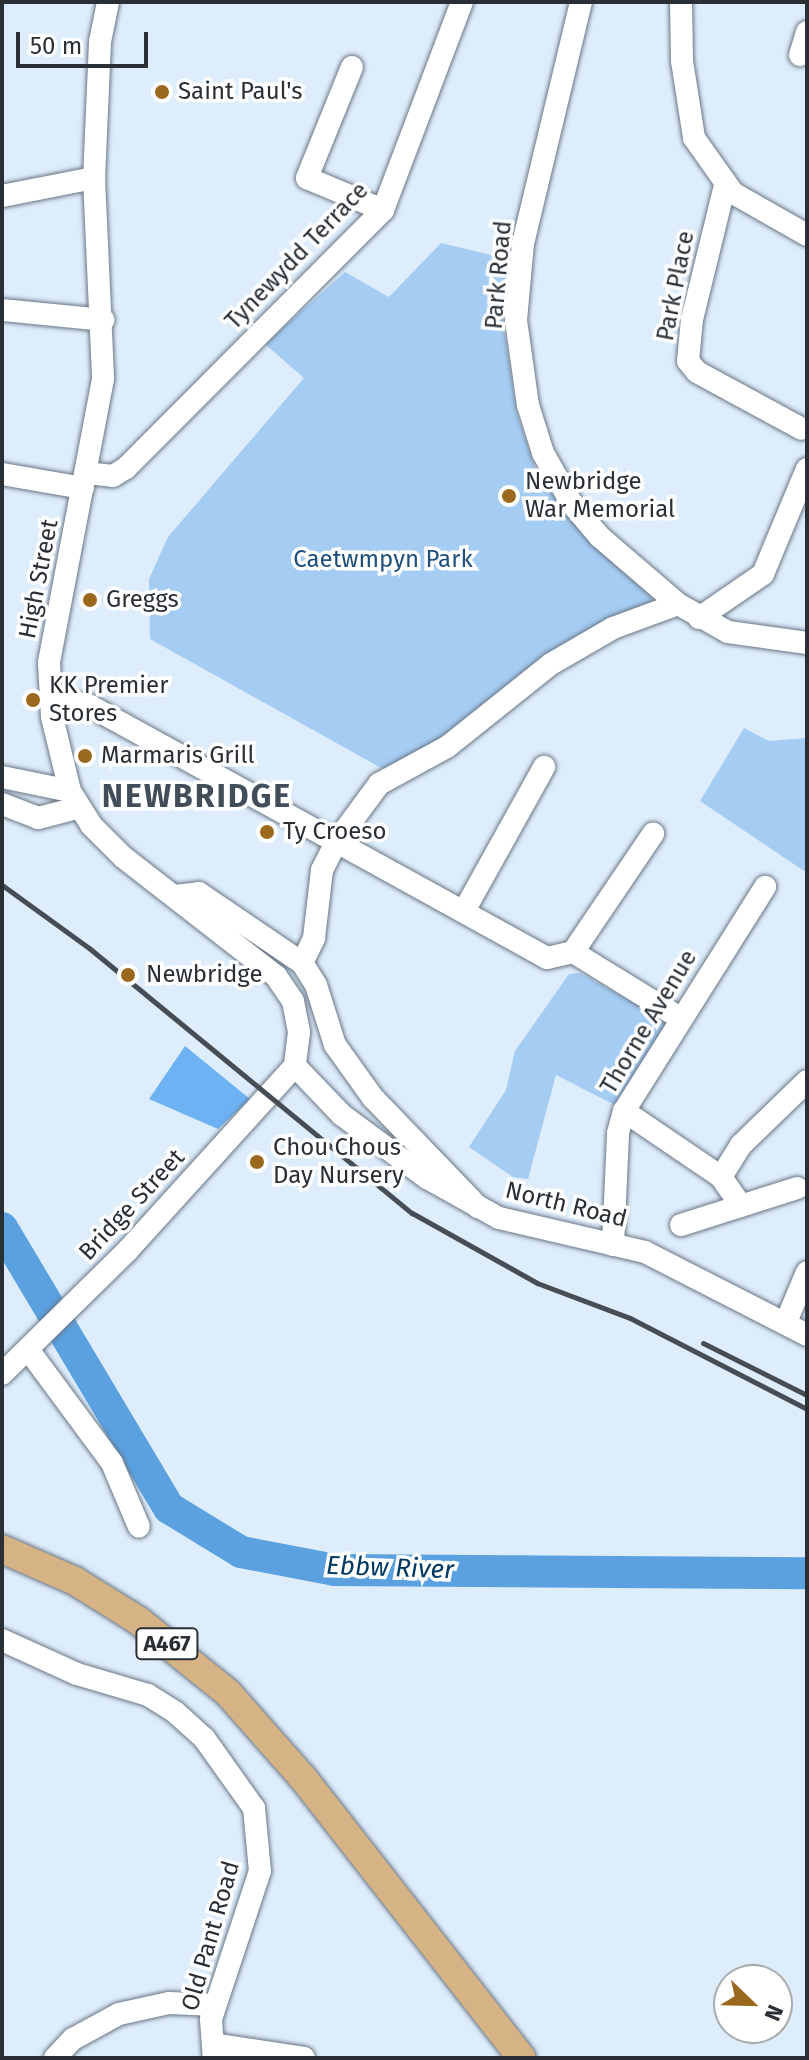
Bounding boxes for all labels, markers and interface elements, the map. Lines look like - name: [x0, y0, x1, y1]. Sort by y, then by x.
- scale bar: [20, 16, 152, 66]
- text: 50 m: [30, 32, 82, 60]
- place label: Saint Paul's: [178, 78, 303, 106]
- marker: Saint Paul's: [153, 83, 171, 101]
- street label: Tynewydd Terrace: [219, 176, 375, 336]
- street label: Park Road: [480, 219, 518, 331]
- street label: Park Place: [651, 229, 701, 343]
- place label: Newbridge War Memorial: [525, 468, 675, 524]
- marker: Newbridge War Memorial: [500, 487, 518, 505]
- street label: High Street: [13, 517, 65, 641]
- park label: Caetwmpyn Park: [293, 546, 473, 574]
- place label: Greggs: [106, 586, 179, 614]
- marker: Greggs: [81, 591, 99, 609]
- place label: KK Premier Stores: [49, 672, 168, 728]
- marker: KK Premier Stores: [24, 691, 42, 709]
- place label: Marmaris Grill: [101, 742, 254, 770]
- marker: Marmaris Grill: [76, 747, 94, 765]
- district label: NEWBRIDGE: [102, 777, 292, 815]
- place label: Ty Croeso: [283, 818, 387, 846]
- marker: Ty Croeso: [258, 823, 276, 841]
- street label: Thorne Avenue: [595, 945, 703, 1099]
- place label: Newbridge: [146, 961, 262, 989]
- marker: Newbridge: [117, 964, 139, 986]
- place label: Chou Chous Day Nursery: [273, 1134, 404, 1190]
- street label: Bridge Street: [73, 1143, 191, 1267]
- marker: Chou Chous Day Nursery: [248, 1153, 266, 1171]
- street label: North Road: [502, 1176, 630, 1234]
- water label: Ebbw River: [326, 1550, 454, 1586]
- road number: A467: [135, 1626, 199, 1662]
- street label: Old Pant Road: [176, 1858, 246, 2014]
- north arrow: [713, 1964, 793, 2044]
- text: N: [758, 2001, 789, 2025]

